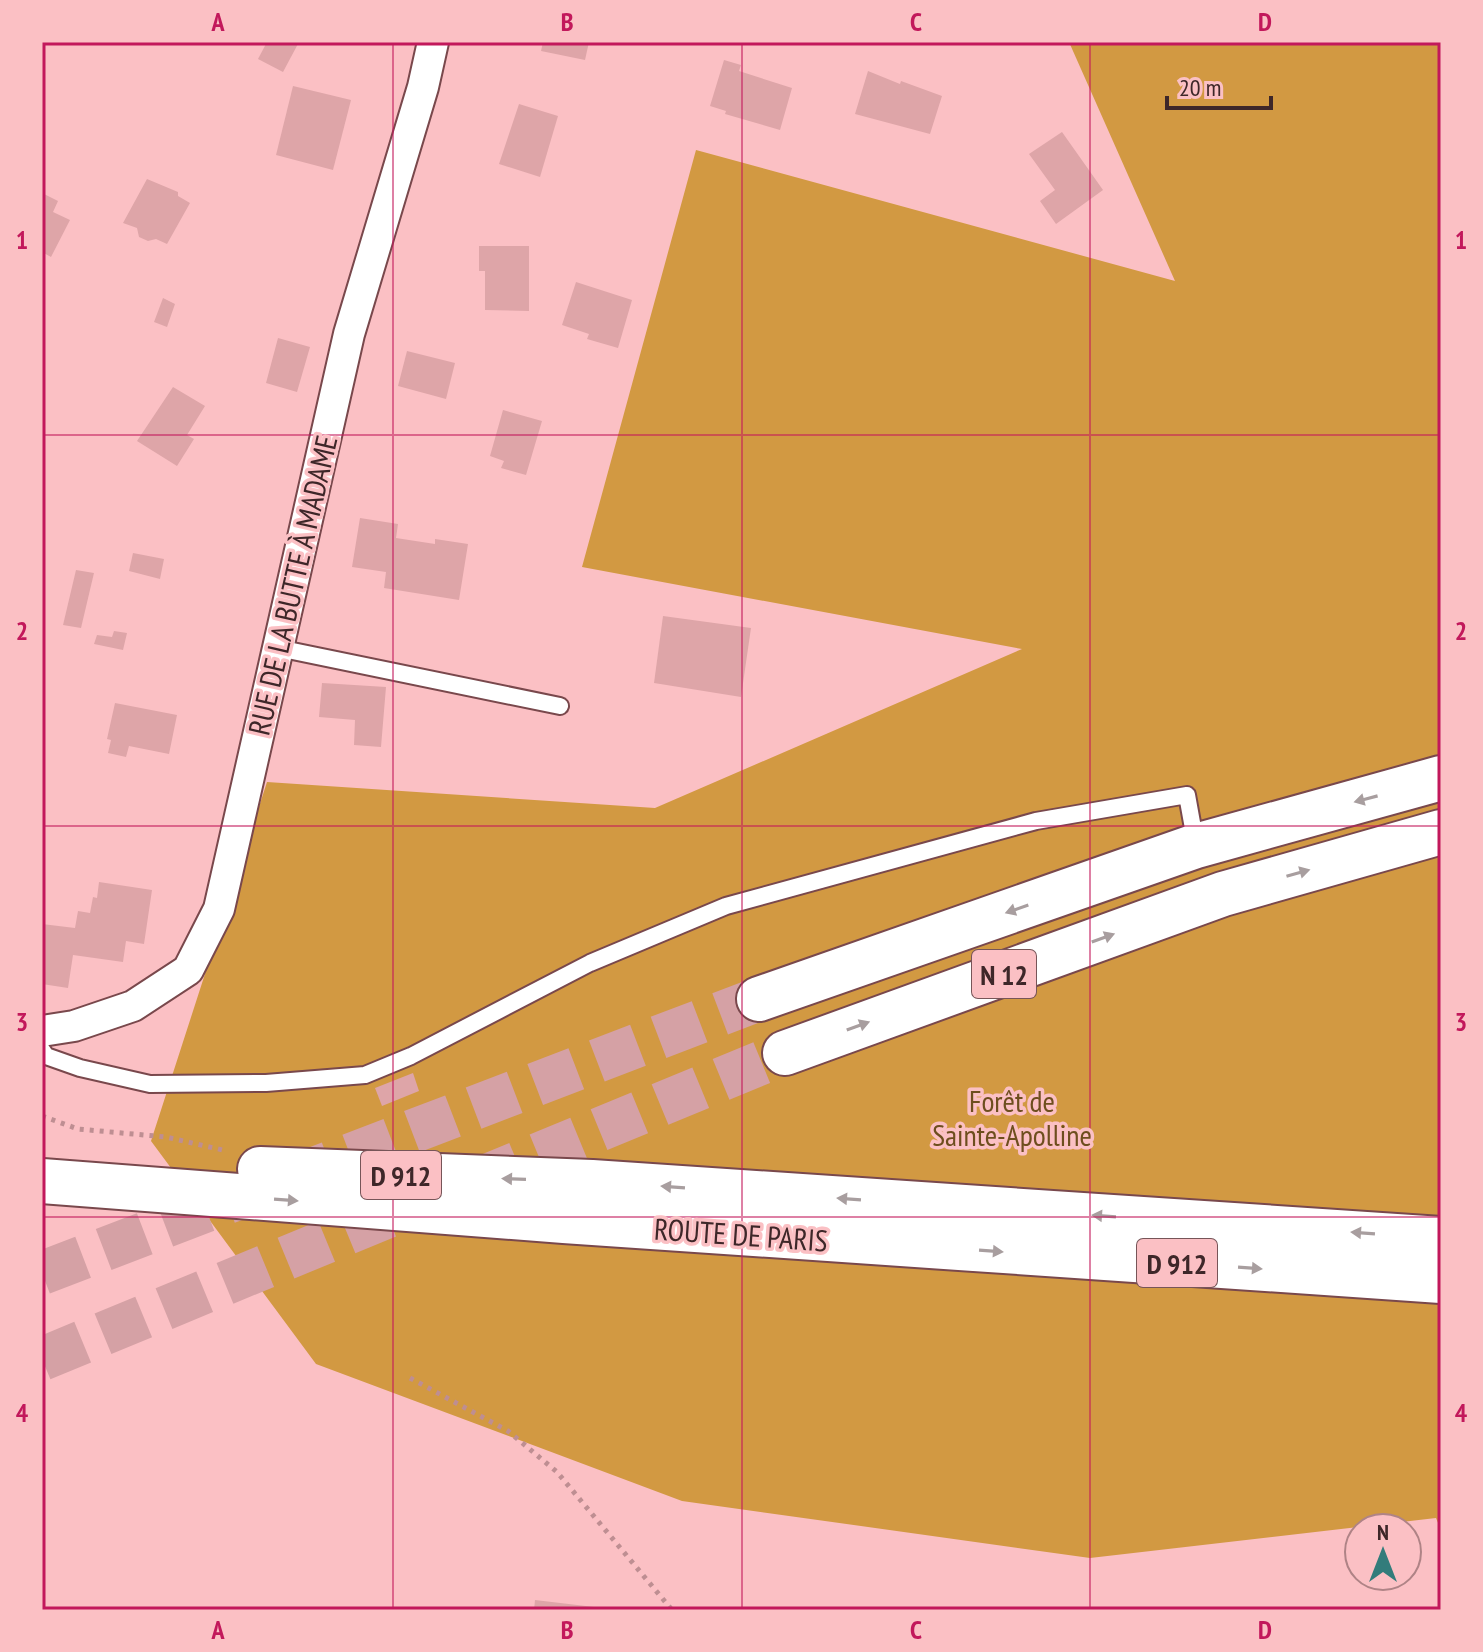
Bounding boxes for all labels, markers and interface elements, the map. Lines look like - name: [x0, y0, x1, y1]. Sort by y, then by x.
- text: A: [210, 5, 225, 38]
- text: B: [561, 5, 574, 38]
- text: C: [910, 5, 922, 38]
- text: D: [1258, 5, 1272, 38]
- scale bar: [1167, 60, 1271, 110]
- text: 20 m: [1179, 72, 1221, 103]
- text: 1: [16, 223, 28, 256]
- text: 1: [1455, 223, 1467, 256]
- street label: RUE DE LA BUTTE À MADAME: [239, 431, 345, 739]
- text: 2: [16, 614, 28, 647]
- text: 2: [1455, 614, 1467, 647]
- one-way arrow: [1353, 793, 1377, 806]
- one-way arrow: [1286, 866, 1310, 879]
- one-way arrow: [1005, 903, 1029, 915]
- one-way arrow: [1091, 931, 1115, 944]
- road number: N 12: [972, 950, 1036, 998]
- text: 3: [16, 1005, 28, 1038]
- text: 3: [1455, 1005, 1467, 1038]
- one-way arrow: [846, 1020, 870, 1032]
- park label: Forêt de Sainte-Apolline: [932, 1081, 1092, 1154]
- road number: D 912: [361, 1151, 441, 1199]
- one-way arrow: [501, 1172, 526, 1185]
- one-way arrow: [660, 1180, 685, 1193]
- one-way arrow: [836, 1192, 861, 1205]
- one-way arrow: [274, 1194, 299, 1207]
- street label: ROUTE DE PARIS: [653, 1208, 829, 1260]
- one-way arrow: [1091, 1209, 1116, 1222]
- one-way arrow: [1350, 1227, 1375, 1240]
- road number: D 912: [1137, 1239, 1217, 1287]
- one-way arrow: [979, 1245, 1004, 1258]
- one-way arrow: [1238, 1262, 1263, 1275]
- text: 4: [16, 1396, 29, 1429]
- text: 4: [1455, 1396, 1468, 1429]
- north arrow: [1343, 1512, 1423, 1592]
- text: N: [1377, 1518, 1389, 1546]
- text: A: [210, 1613, 225, 1646]
- text: B: [561, 1613, 574, 1646]
- text: C: [910, 1613, 922, 1646]
- text: D: [1258, 1613, 1272, 1646]

